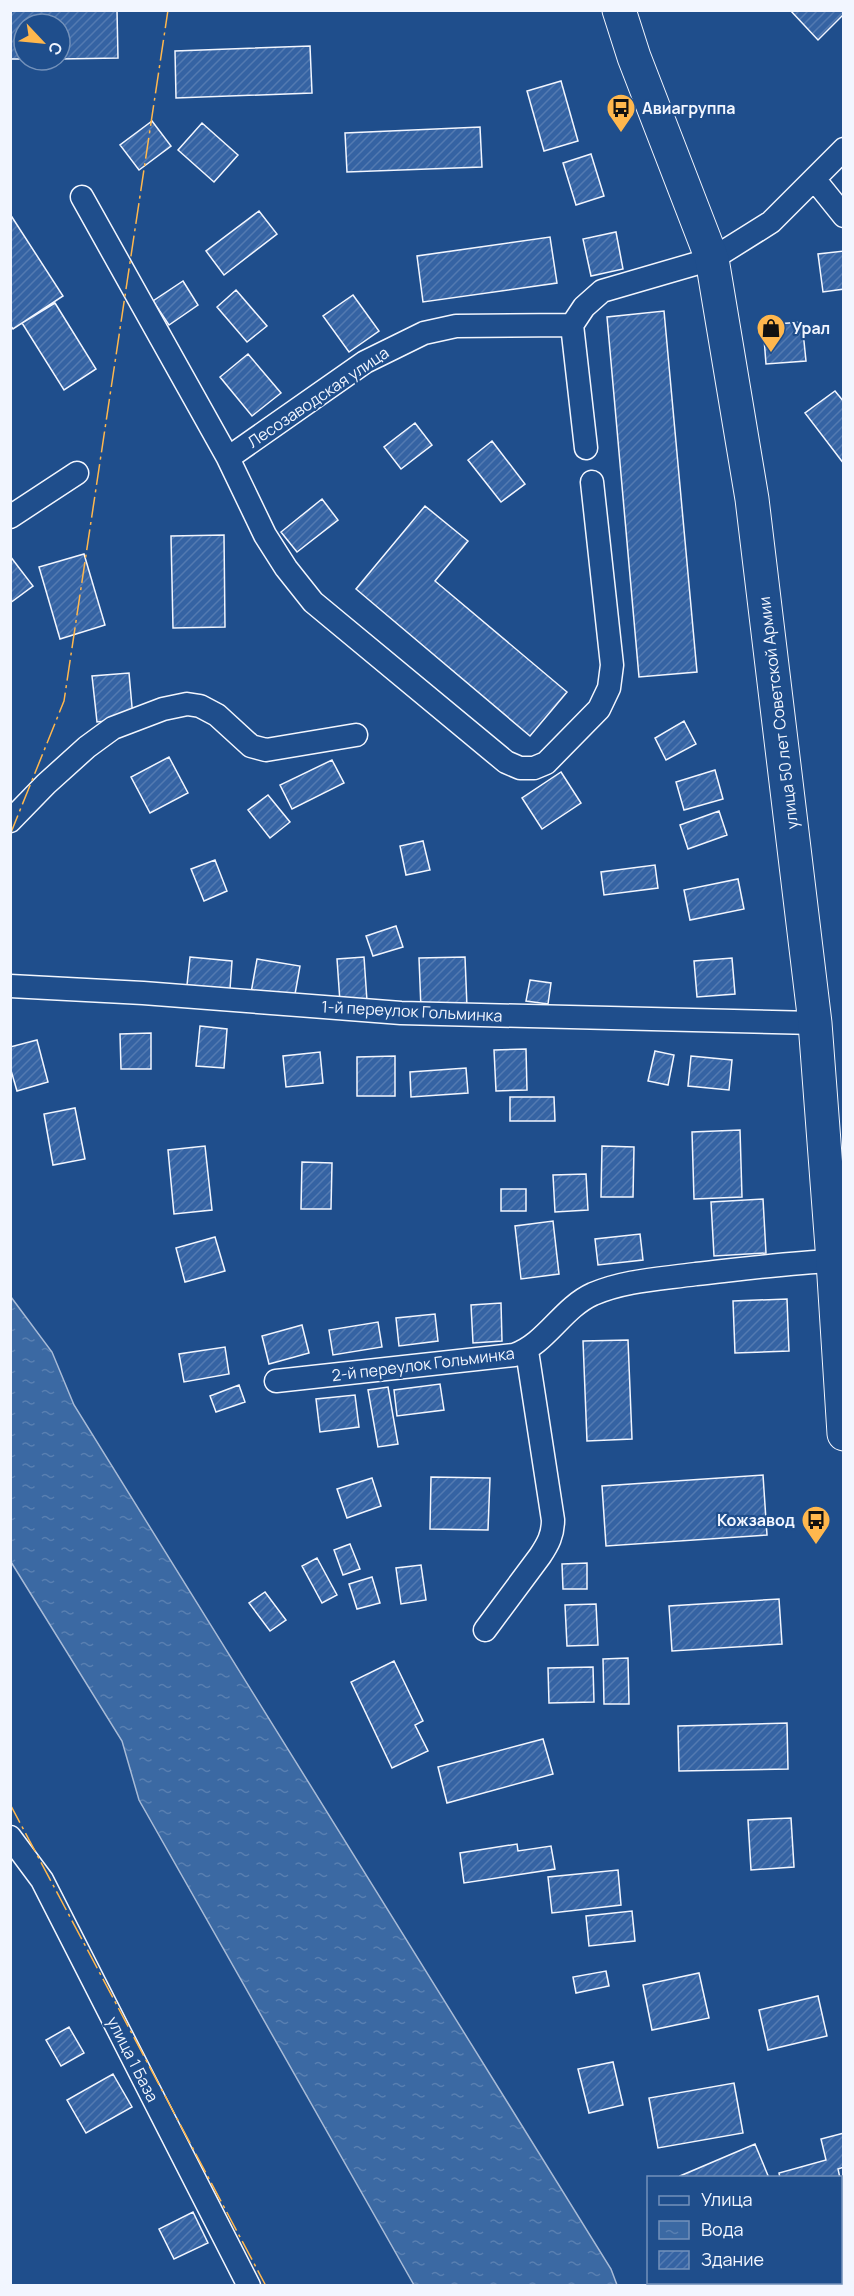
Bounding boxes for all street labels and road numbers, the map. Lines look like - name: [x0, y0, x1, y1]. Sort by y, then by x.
- street label: Лесозаводская улица: [243, 341, 393, 453]
- street label: улица 50 лет Советской Армии: [753, 595, 803, 831]
- street label: 1-й переулок Гольминка: [321, 995, 503, 1027]
- street label: 2-й переулок Гольминка: [330, 1342, 516, 1386]
- street label: улица 1 База: [102, 2012, 164, 2106]

